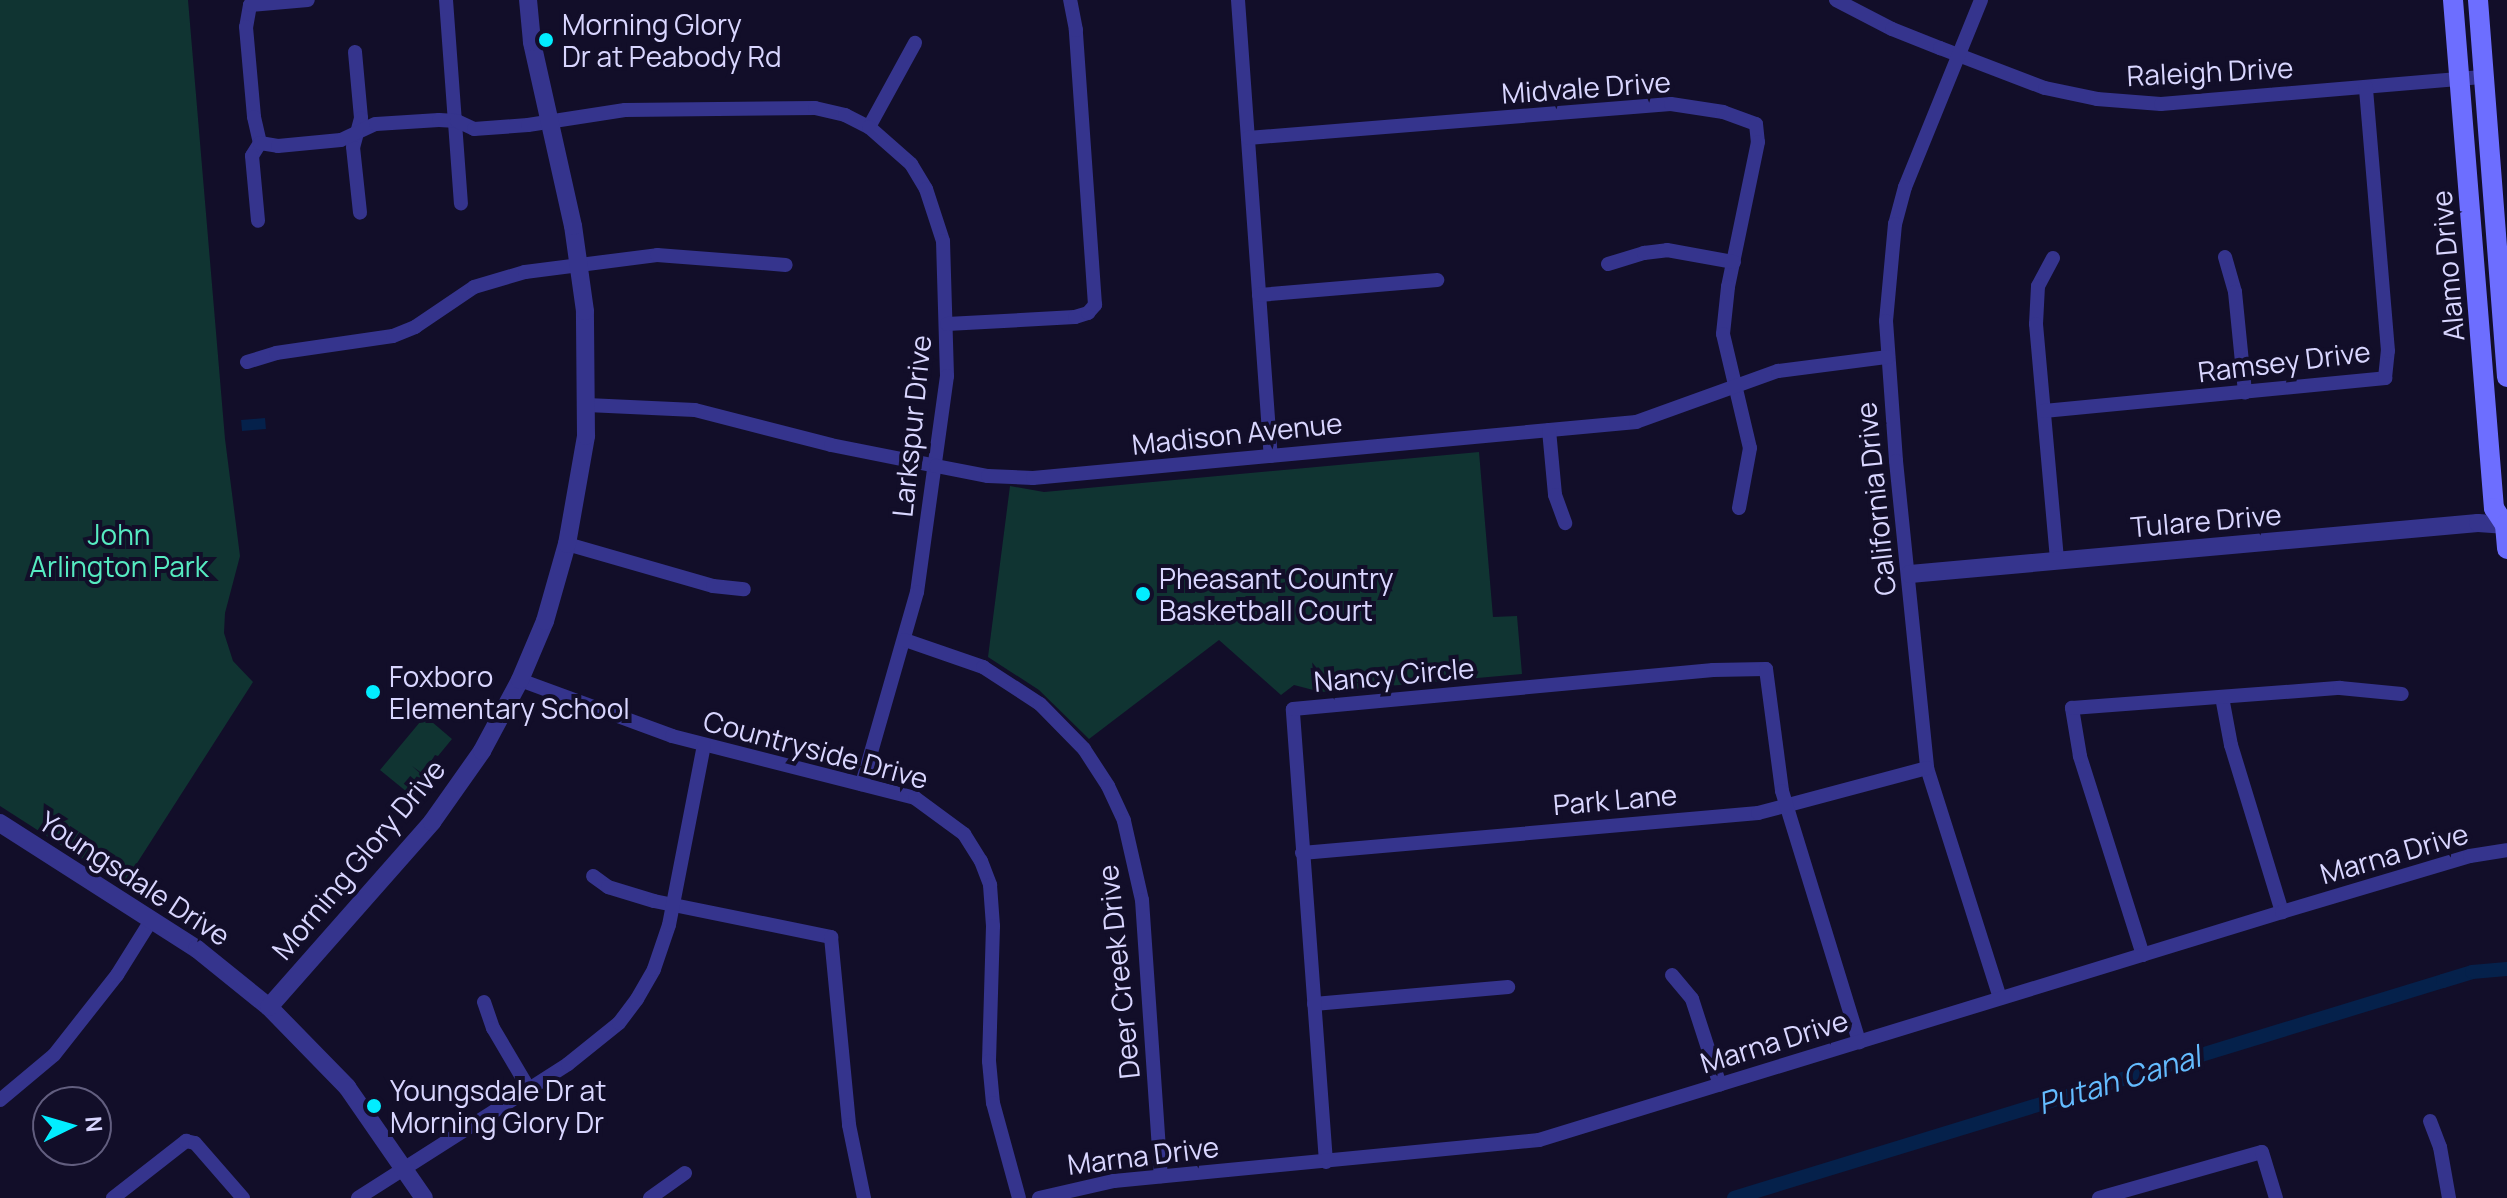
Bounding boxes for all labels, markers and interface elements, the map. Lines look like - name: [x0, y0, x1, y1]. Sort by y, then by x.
- place label: Morning Glory Dr at Peabody Rd: [562, 7, 782, 73]
- marker: Morning Glory Dr at Peabody Rd: [537, 31, 555, 49]
- street label: Raleigh Drive: [2126, 50, 2294, 92]
- street label: Midvale Drive: [1500, 64, 1672, 110]
- street label: Alamo Drive: [2424, 189, 2470, 343]
- street label: Larkspur Drive: [885, 333, 937, 519]
- street label: Ramsey Drive: [2196, 334, 2372, 388]
- street label: California Drive: [1848, 401, 1902, 597]
- street label: Madison Avenue: [1130, 405, 1344, 461]
- street label: Tulare Drive: [2129, 497, 2283, 543]
- park label: John Arlington Park: [29, 517, 209, 583]
- place label: Pheasant Country Basketball Court: [1159, 561, 1394, 627]
- marker: Pheasant Country Basketball Court: [1134, 585, 1152, 603]
- street label: Nancy Circle: [1312, 650, 1476, 698]
- place label: Foxboro Elementary School: [389, 659, 630, 725]
- marker: Foxboro Elementary School: [364, 683, 382, 701]
- street label: Countryside Drive: [700, 703, 932, 795]
- street label: Morning Glory Drive: [265, 752, 451, 966]
- street label: Park Lane: [1552, 777, 1678, 821]
- street label: Youngsdale Drive: [33, 804, 237, 952]
- street label: Marna Drive: [2316, 816, 2472, 890]
- street label: Deer Creek Drive: [1090, 863, 1146, 1081]
- street label: Marna Drive: [1696, 1003, 1852, 1079]
- water label: Putah Canal: [2033, 1038, 2205, 1122]
- place label: Youngsdale Dr at Morning Glory Dr: [390, 1073, 606, 1139]
- north arrow: [32, 1086, 112, 1166]
- marker: Youngsdale Dr at Morning Glory Dr: [365, 1097, 383, 1115]
- text: N: [78, 1115, 110, 1133]
- street label: Marna Drive: [1065, 1129, 1221, 1181]

